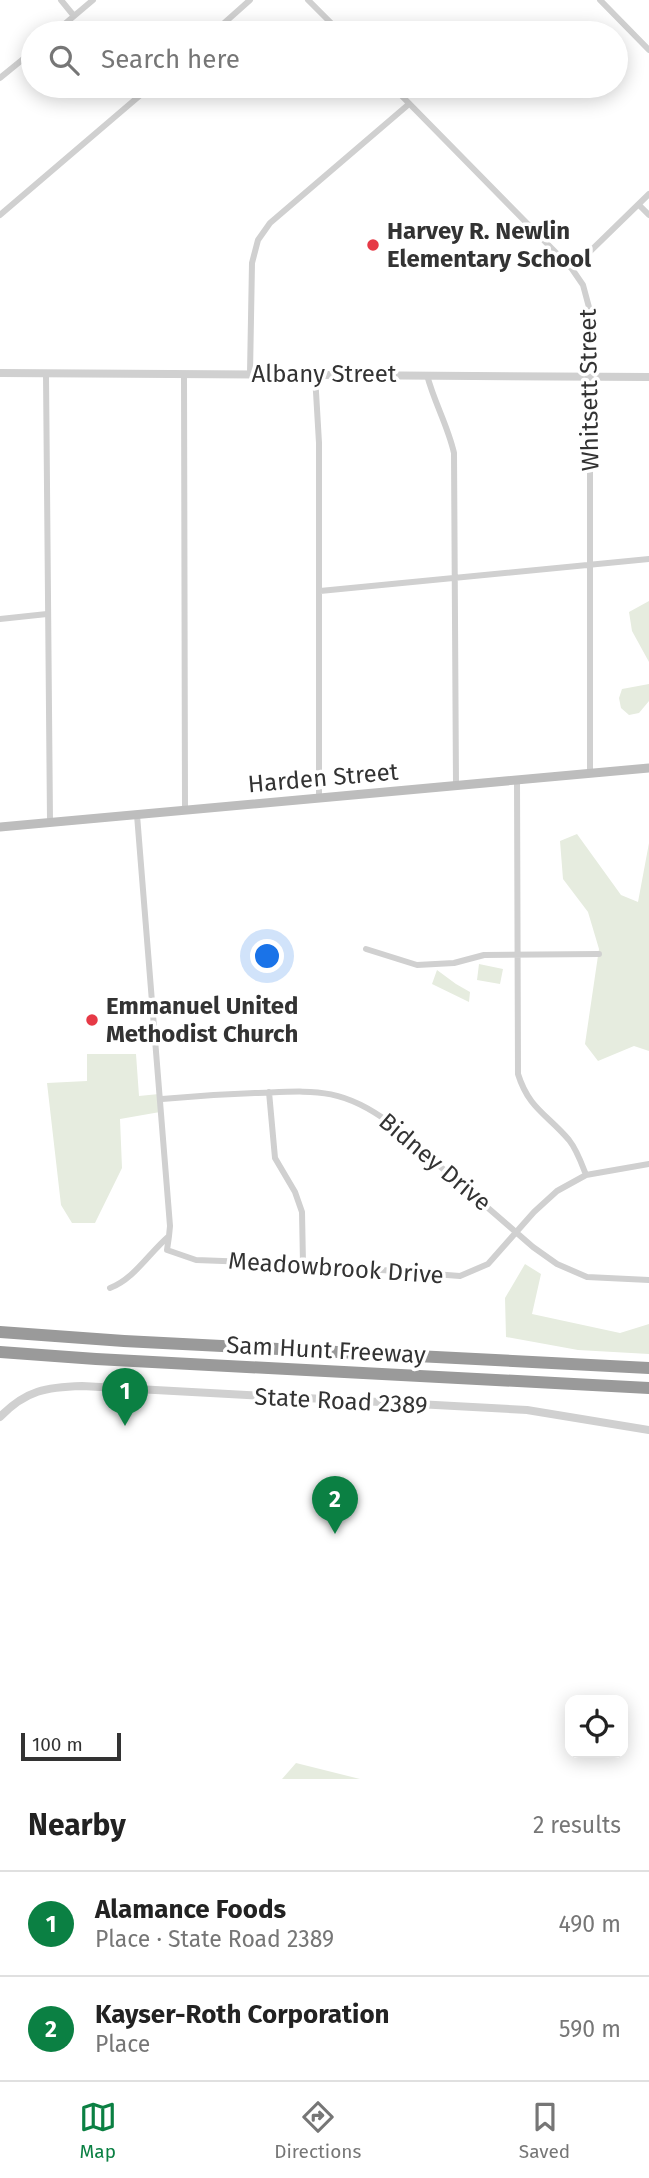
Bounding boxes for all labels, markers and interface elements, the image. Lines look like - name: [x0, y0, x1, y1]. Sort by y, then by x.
- search box: [21, 21, 628, 98]
- icon: search: [45, 41, 83, 79]
- text: Search here: [101, 44, 240, 75]
- place label: Harvey R. Newlin Elementary School: [387, 217, 592, 273]
- marker: Harvey R. Newlin Elementary School: [365, 237, 381, 253]
- street label: Whitsett Street: [574, 308, 604, 471]
- street label: Albany Street: [251, 360, 397, 388]
- street label: Harden Street: [247, 757, 400, 799]
- your location: [250, 939, 284, 973]
- place label: Emmanuel United Methodist Church: [106, 992, 298, 1048]
- marker: Emmanuel United Methodist Church: [84, 1012, 100, 1028]
- street label: Bidney Drive: [373, 1107, 497, 1217]
- street label: Meadowbrook Drive: [227, 1247, 445, 1289]
- street label: Sam Hunt Freeway: [226, 1331, 427, 1369]
- pin: 1: [102, 1368, 148, 1426]
- street label: State Road 2389: [254, 1382, 428, 1420]
- pin: 2: [312, 1476, 358, 1534]
- map controls: [565, 1695, 628, 1758]
- button: locate: [565, 1695, 628, 1758]
- scale bar: [21, 1730, 121, 1762]
- text: 100 m: [32, 1733, 83, 1756]
- text: Nearby: [28, 1807, 126, 1843]
- text: 2 results: [533, 1811, 621, 1839]
- text: Alamance Foods: [95, 1894, 286, 1925]
- text: 1: [46, 1910, 56, 1938]
- text: 490 m: [559, 1910, 621, 1938]
- text: Place · State Road 2389: [95, 1925, 334, 1953]
- text: Kayser-Roth Corporation: [95, 1999, 390, 2030]
- text: 2: [45, 2015, 57, 2043]
- text: 590 m: [559, 2015, 621, 2043]
- text: Place: [95, 2030, 150, 2058]
- tab: Map: [79, 2098, 117, 2163]
- tab: Directions: [274, 2098, 361, 2163]
- tab: Saved: [519, 2098, 570, 2163]

